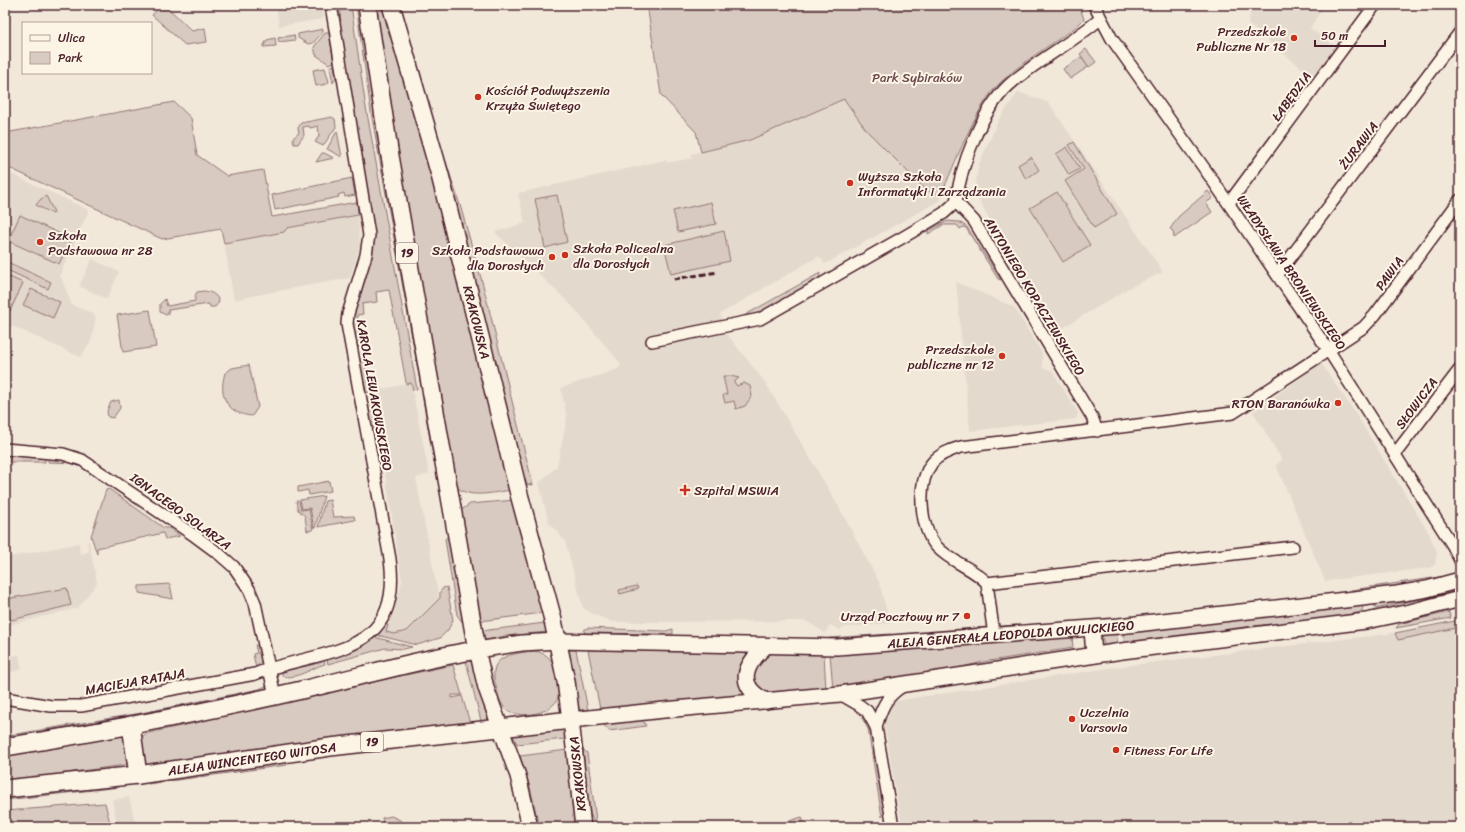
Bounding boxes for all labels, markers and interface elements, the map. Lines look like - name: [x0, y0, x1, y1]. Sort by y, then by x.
- place label: Przedszkole Publiczne Nr 18: [1196, 20, 1286, 58]
- legend: [22, 22, 152, 74]
- scale bar: [1315, 22, 1385, 48]
- text: 50 m: [1321, 25, 1348, 47]
- text: Ulica: [58, 27, 86, 49]
- marker: Przedszkole Publiczne Nr 18: [1289, 33, 1299, 43]
- text: Park: [58, 47, 83, 69]
- park label: Park Sybiraków: [872, 66, 963, 89]
- street label: ŁABĘDZIA: [1265, 66, 1317, 126]
- place label: Kościół Podwyższenia Krzyża Świętego: [486, 79, 610, 117]
- marker: Kościół Podwyższenia Krzyża Świętego: [473, 92, 483, 102]
- street label: ŻURAWIA: [1333, 116, 1384, 174]
- place label: Wyższa Szkoła Informatyki i Zarządzania: [857, 165, 1006, 203]
- marker: Wyższa Szkoła Informatyki i Zarządzania: [845, 178, 855, 188]
- street label: WŁADYSŁAWA BRONIEWSKIEGO: [1231, 190, 1352, 355]
- street label: ANTONIEGO KOPACZEWSKIEGO: [977, 211, 1091, 380]
- place label: Szkoła Podstawowa nr 28: [48, 224, 153, 262]
- marker: Szkoła Podstawowa nr 28: [35, 237, 45, 247]
- place label: Szkoła Policealna dla Dorosłych: [573, 237, 674, 275]
- place label: Szkoła Podstawowa dla Dorosłych: [432, 239, 544, 277]
- road number: 19: [396, 243, 418, 263]
- marker: Szkoła Policealna dla Dorosłych: [560, 250, 570, 260]
- street label: PAWIA: [1369, 251, 1410, 295]
- marker: Szkoła Podstawowa dla Dorosłych: [547, 252, 557, 262]
- street label: KRAKOWSKA: [456, 283, 497, 361]
- street label: KAROLA LEWAKOWSKIEGO: [350, 317, 399, 473]
- place label: Przedszkole publiczne nr 12: [907, 338, 994, 376]
- marker: Przedszkole publiczne nr 12: [997, 351, 1007, 361]
- street label: SŁOWICZA: [1389, 372, 1444, 434]
- place label: RTON Baranówka: [1232, 392, 1330, 415]
- marker: RTON Baranówka: [1333, 398, 1343, 408]
- street label: IGNACEGO SOLARZA: [124, 466, 236, 556]
- place label: Szpital MSWiA: [694, 479, 779, 502]
- marker: Szpital MSWiA: [679, 484, 691, 496]
- place label: Urząd Pocztowy nr 7: [841, 605, 961, 628]
- marker: Urząd Pocztowy nr 7: [962, 611, 972, 621]
- street label: ALEJA GENERAŁA LEOPOLDA OKULICKIEGO: [885, 613, 1136, 655]
- street label: MACIEJA RATAJA: [83, 661, 187, 702]
- place label: Uczelnia Varsovia: [1080, 701, 1129, 739]
- marker: Uczelnia Varsovia: [1067, 714, 1077, 724]
- road number: 19: [361, 732, 383, 752]
- street label: ALEJA WINCENTEGO WITOSA: [165, 735, 338, 783]
- street label: KRAKOWSKA: [562, 735, 593, 812]
- place label: Fitness For Life: [1124, 739, 1213, 762]
- marker: Fitness For Life: [1111, 745, 1121, 755]

